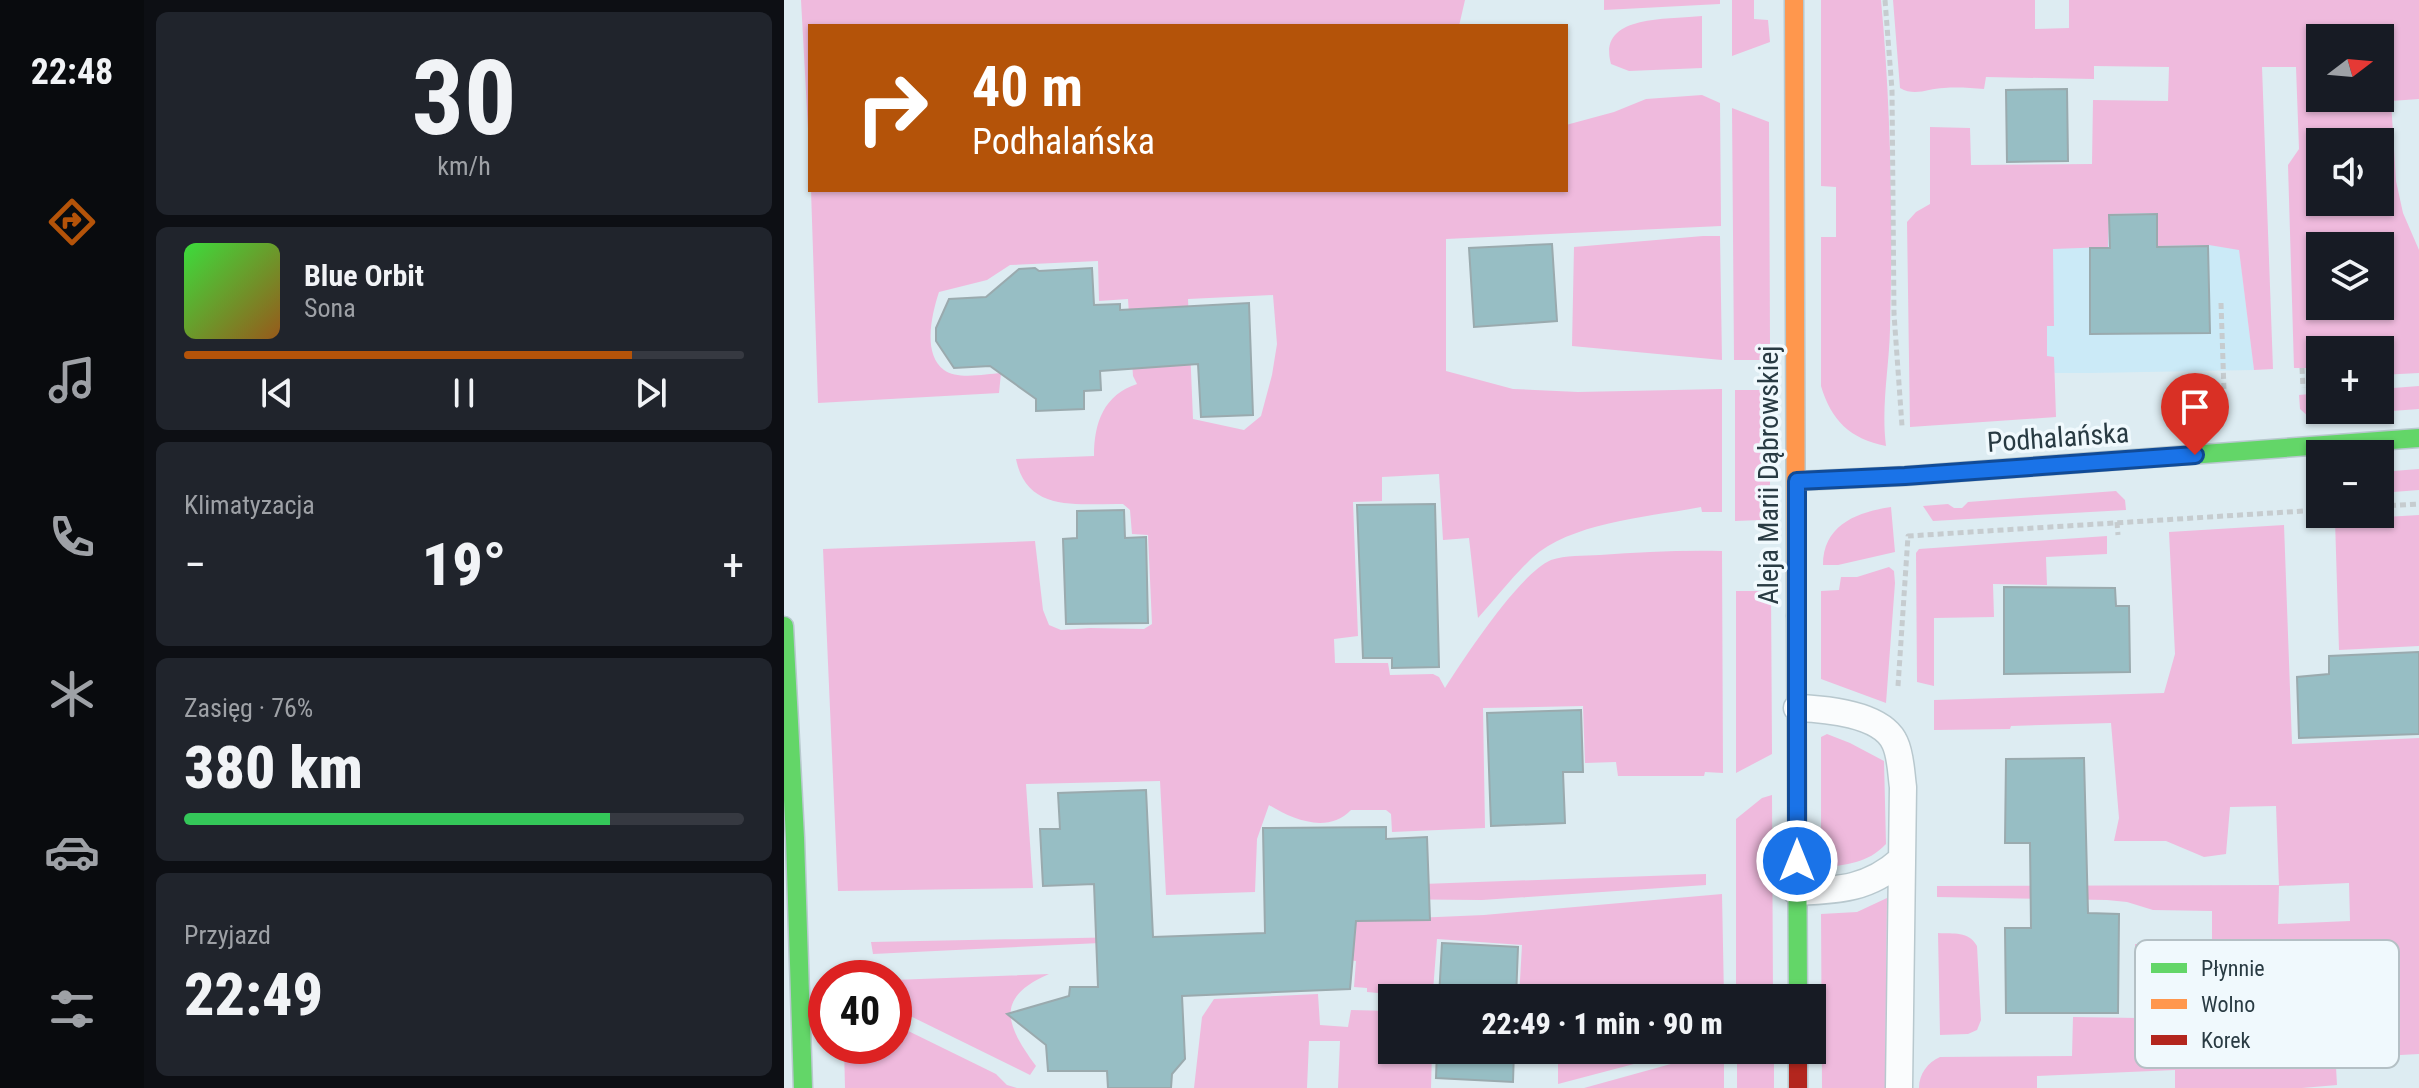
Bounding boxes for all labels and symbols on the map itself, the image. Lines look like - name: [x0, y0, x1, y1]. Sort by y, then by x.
- north arrow: [2306, 24, 2394, 112]
- street label: Aleja Marii Dąbrowskiej: [1752, 345, 1785, 605]
- pin: [2161, 373, 2229, 455]
- street label: Podhalańska: [1986, 416, 2130, 459]
- position arrow: [1755, 819, 1839, 903]
- legend: [2135, 940, 2399, 1068]
- text: Płynnie: [2201, 956, 2265, 981]
- speed limit sign: 40: [808, 960, 912, 1064]
- text: Wolno: [2201, 992, 2255, 1017]
- text: Korek: [2201, 1028, 2251, 1053]

